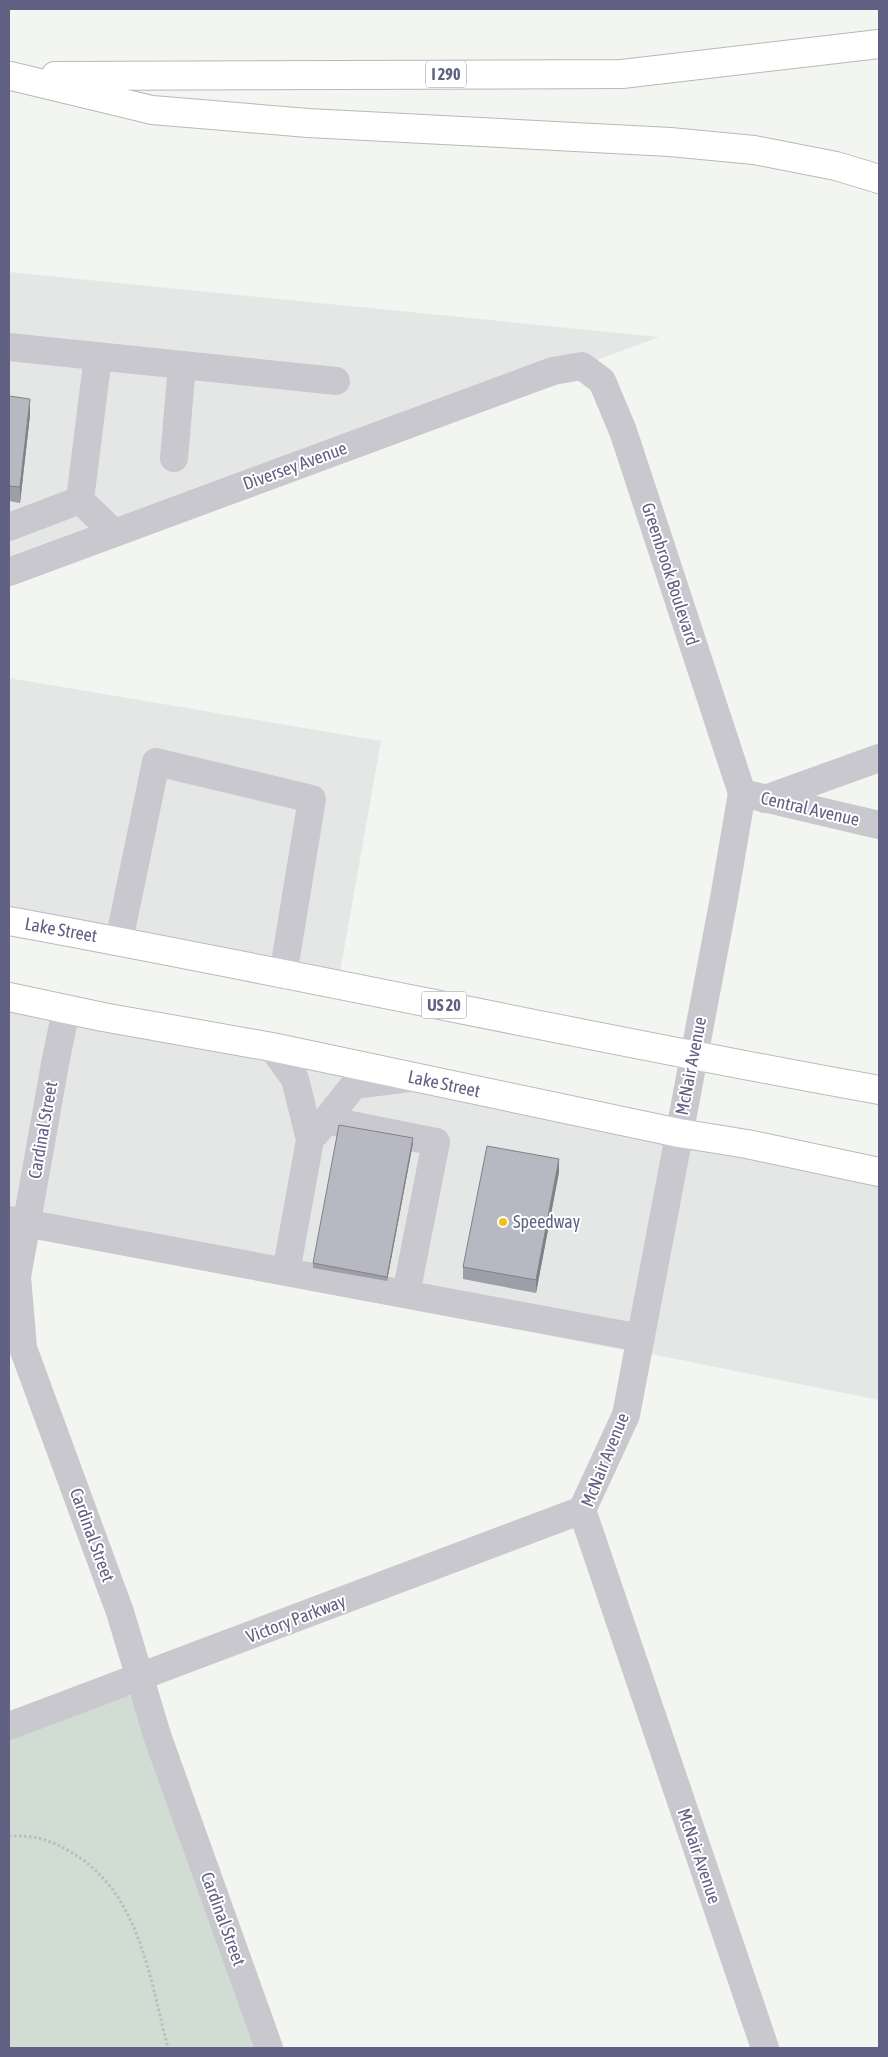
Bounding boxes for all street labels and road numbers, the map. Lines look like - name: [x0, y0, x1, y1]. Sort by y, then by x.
- road number: I 290: [426, 61, 466, 88]
- street label: Diversey Avenue: [240, 437, 350, 494]
- street label: Greenbrook Boulevard: [638, 500, 703, 648]
- street label: Central Avenue: [759, 787, 861, 830]
- street label: Lake Street: [23, 913, 99, 946]
- road number: US 20: [422, 992, 466, 1018]
- street label: McNair Avenue: [671, 1015, 710, 1117]
- street label: Lake Street: [406, 1066, 482, 1101]
- street label: Cardinal Street: [24, 1080, 61, 1180]
- street label: McNair Avenue: [576, 1410, 633, 1510]
- street label: Cardinal Street: [66, 1485, 119, 1585]
- street label: Victory Parkway: [243, 1590, 348, 1647]
- street label: McNair Avenue: [673, 1805, 726, 1906]
- street label: Cardinal Street: [197, 1869, 250, 1969]

